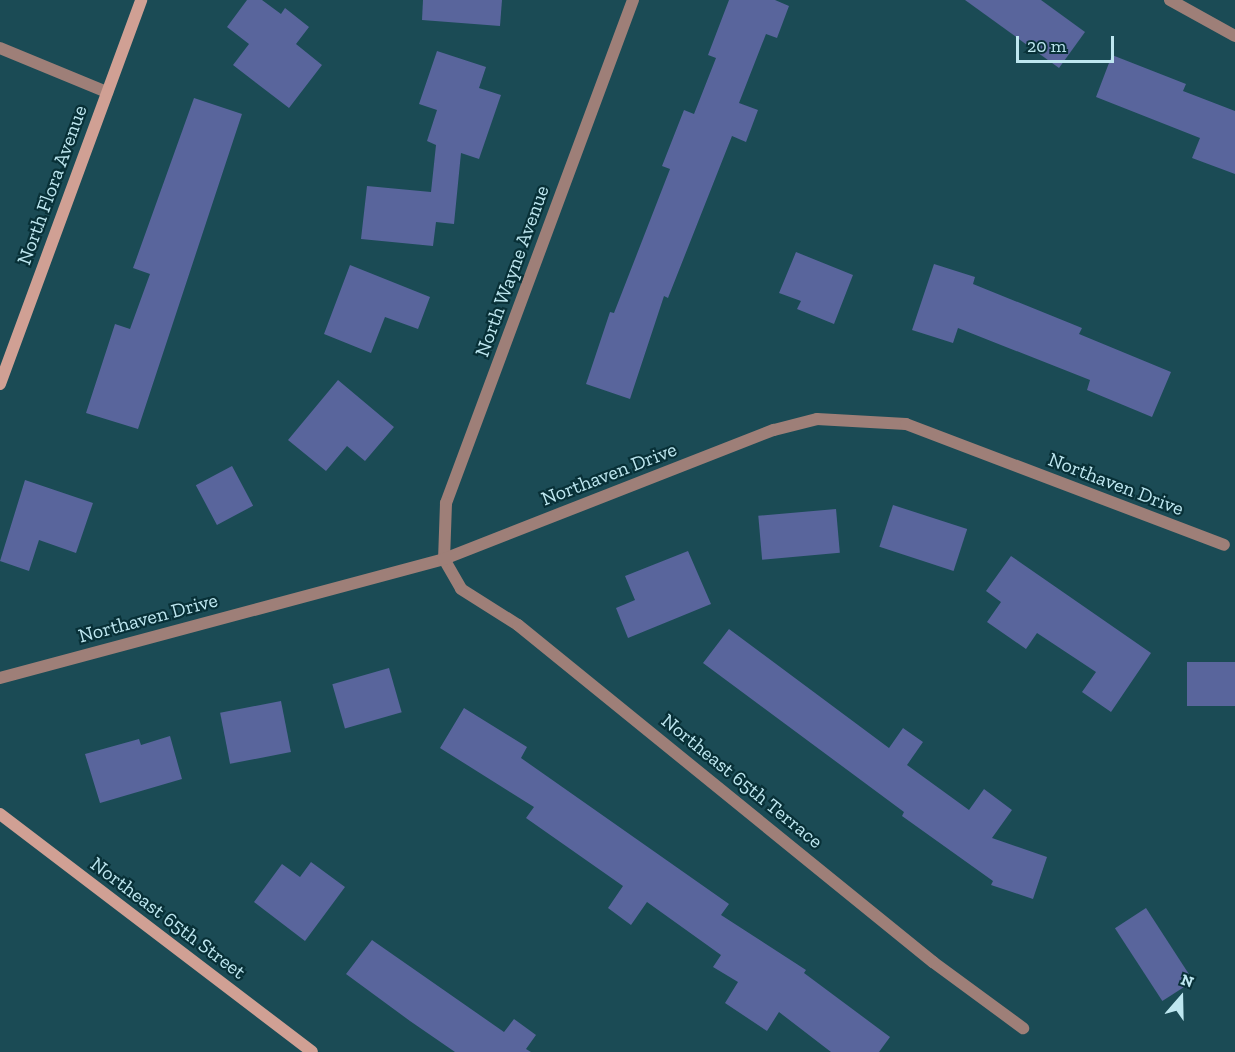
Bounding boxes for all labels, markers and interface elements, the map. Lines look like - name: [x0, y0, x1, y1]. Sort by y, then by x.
- scale bar: [1019, 24, 1116, 62]
- text: 20 m: [1027, 35, 1066, 57]
- street label: North Flora Avenue: [12, 102, 92, 268]
- street label: North Wayne Avenue: [470, 181, 554, 361]
- street label: Northaven Drive: [538, 437, 680, 511]
- street label: Northaven Drive: [1045, 447, 1187, 521]
- street label: Northaven Drive: [76, 588, 220, 648]
- street label: Northeast 65th Terrace: [656, 708, 828, 854]
- street label: Northeast 65th Street: [86, 852, 250, 984]
- north arrow: [1151, 968, 1211, 1028]
- text: N: [1178, 970, 1196, 992]

